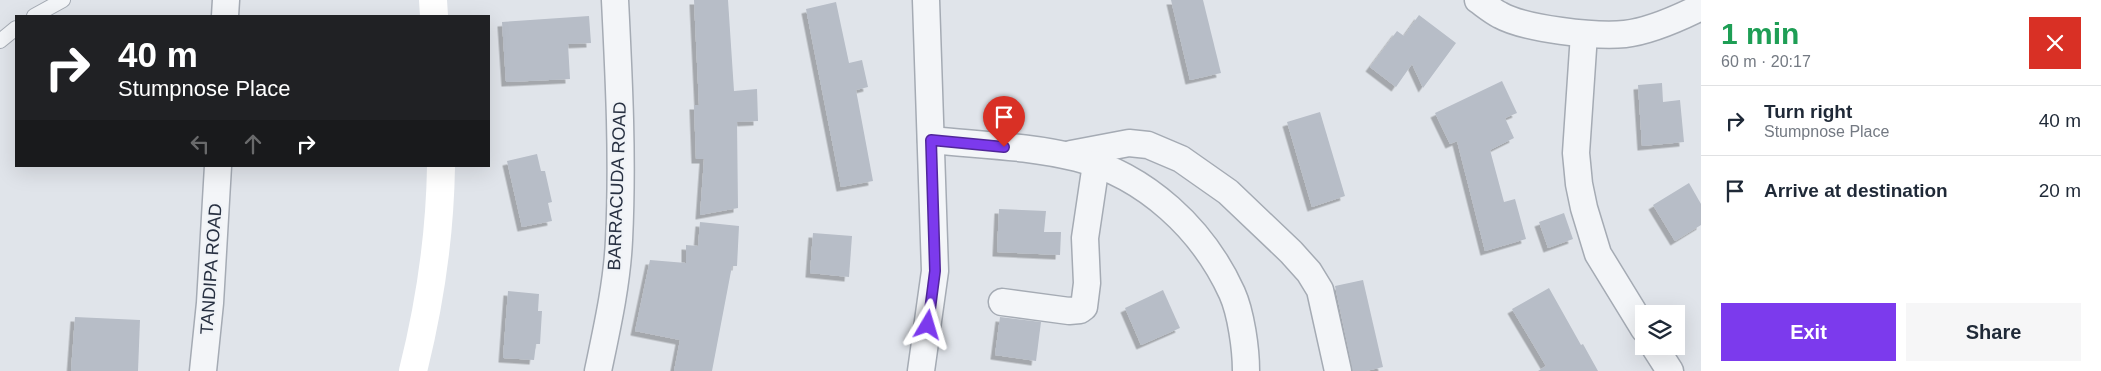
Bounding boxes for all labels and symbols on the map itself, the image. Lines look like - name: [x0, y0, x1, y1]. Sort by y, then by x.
- pin: [983, 96, 1025, 147]
- street label: BARRACUDA ROAD: [604, 101, 630, 271]
- street label: TANDIPA ROAD: [196, 203, 226, 335]
- position arrow: [901, 298, 953, 350]

